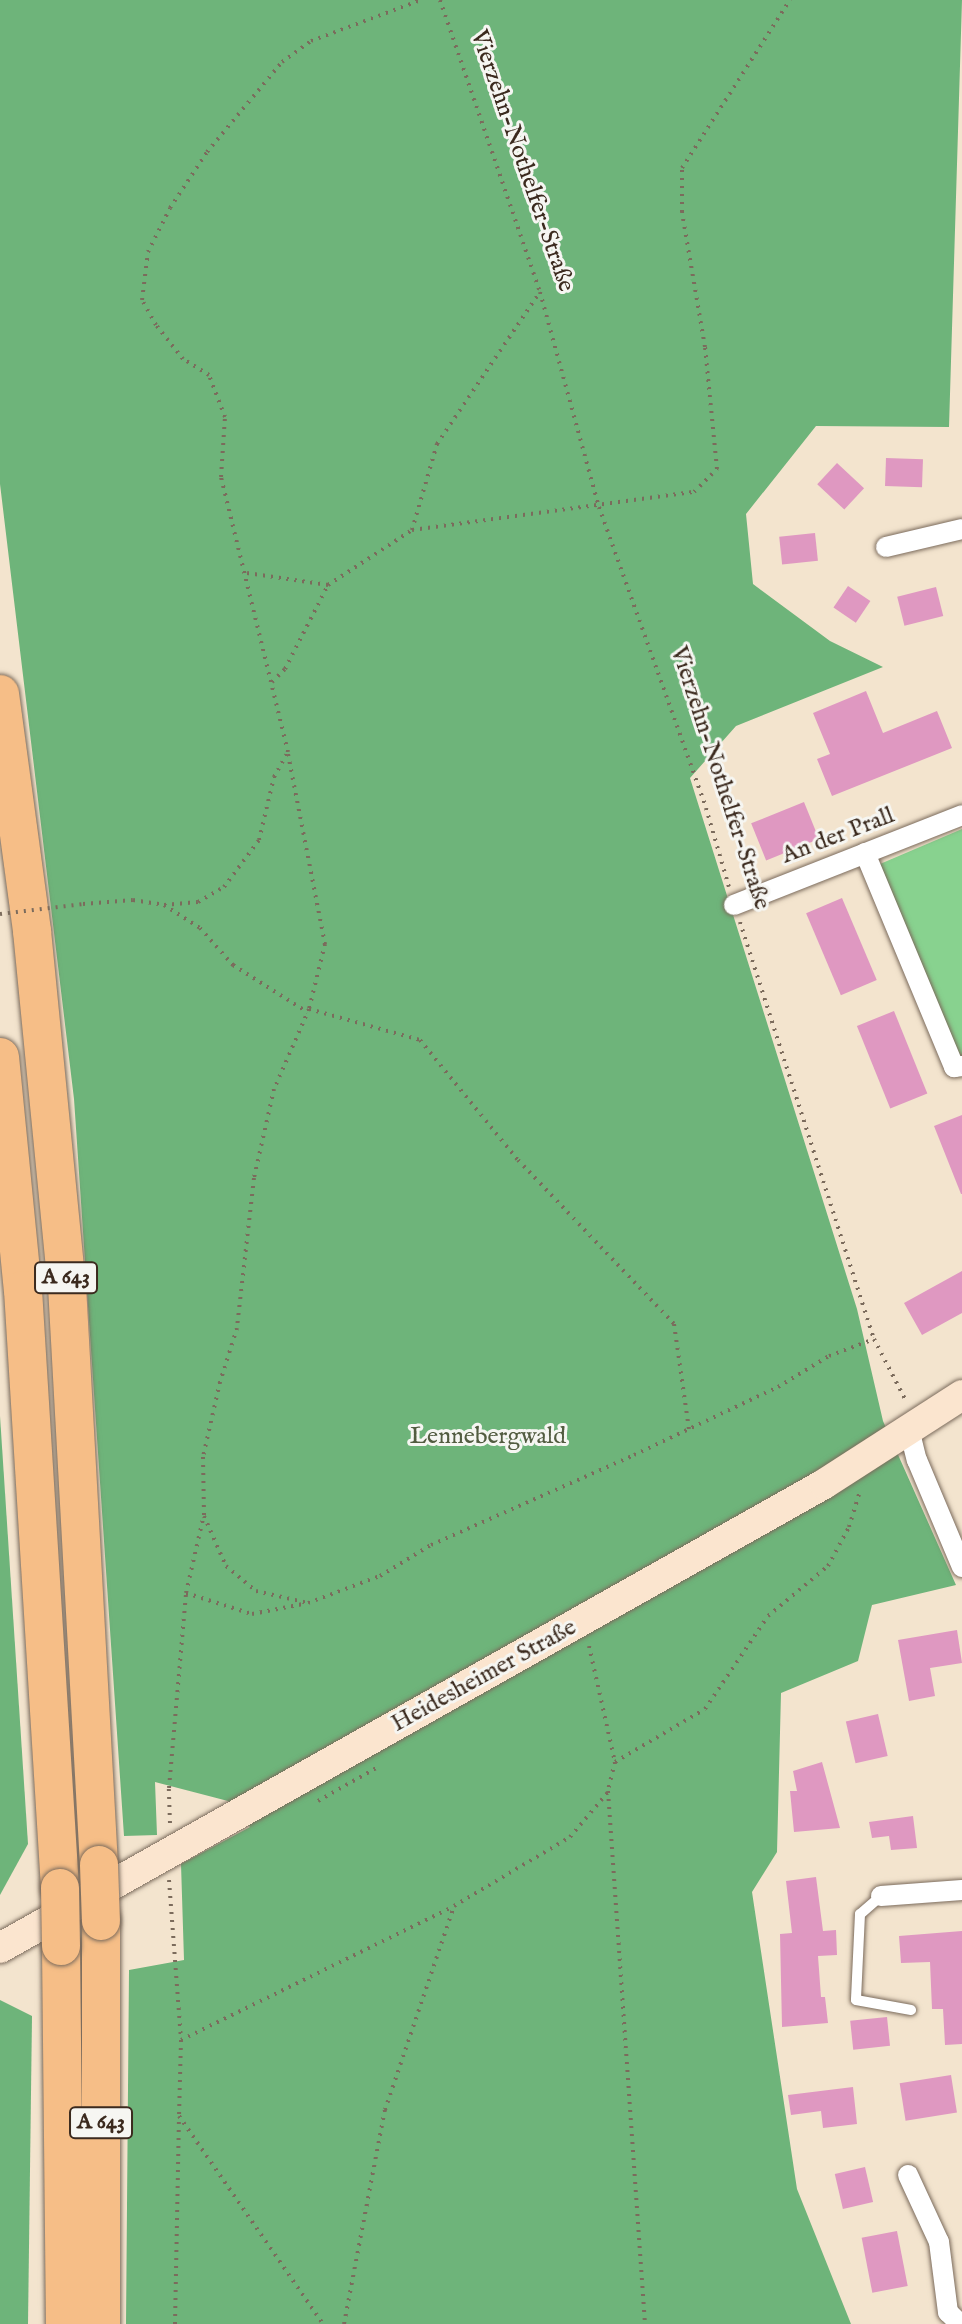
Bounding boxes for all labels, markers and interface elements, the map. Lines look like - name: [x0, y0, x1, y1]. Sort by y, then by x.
- street label: Vierzehn-Nothelfer-Straße: [464, 26, 580, 296]
- street label: Vierzehn-Nothelfer-Straße: [664, 643, 776, 913]
- street label: An der Prall: [778, 801, 898, 871]
- road number: A 643: [34, 1260, 98, 1296]
- park label: Lennebergwald: [410, 1423, 566, 1451]
- street label: Heidesheimer Straße: [387, 1613, 581, 1739]
- road number: A 643: [69, 2105, 133, 2141]

